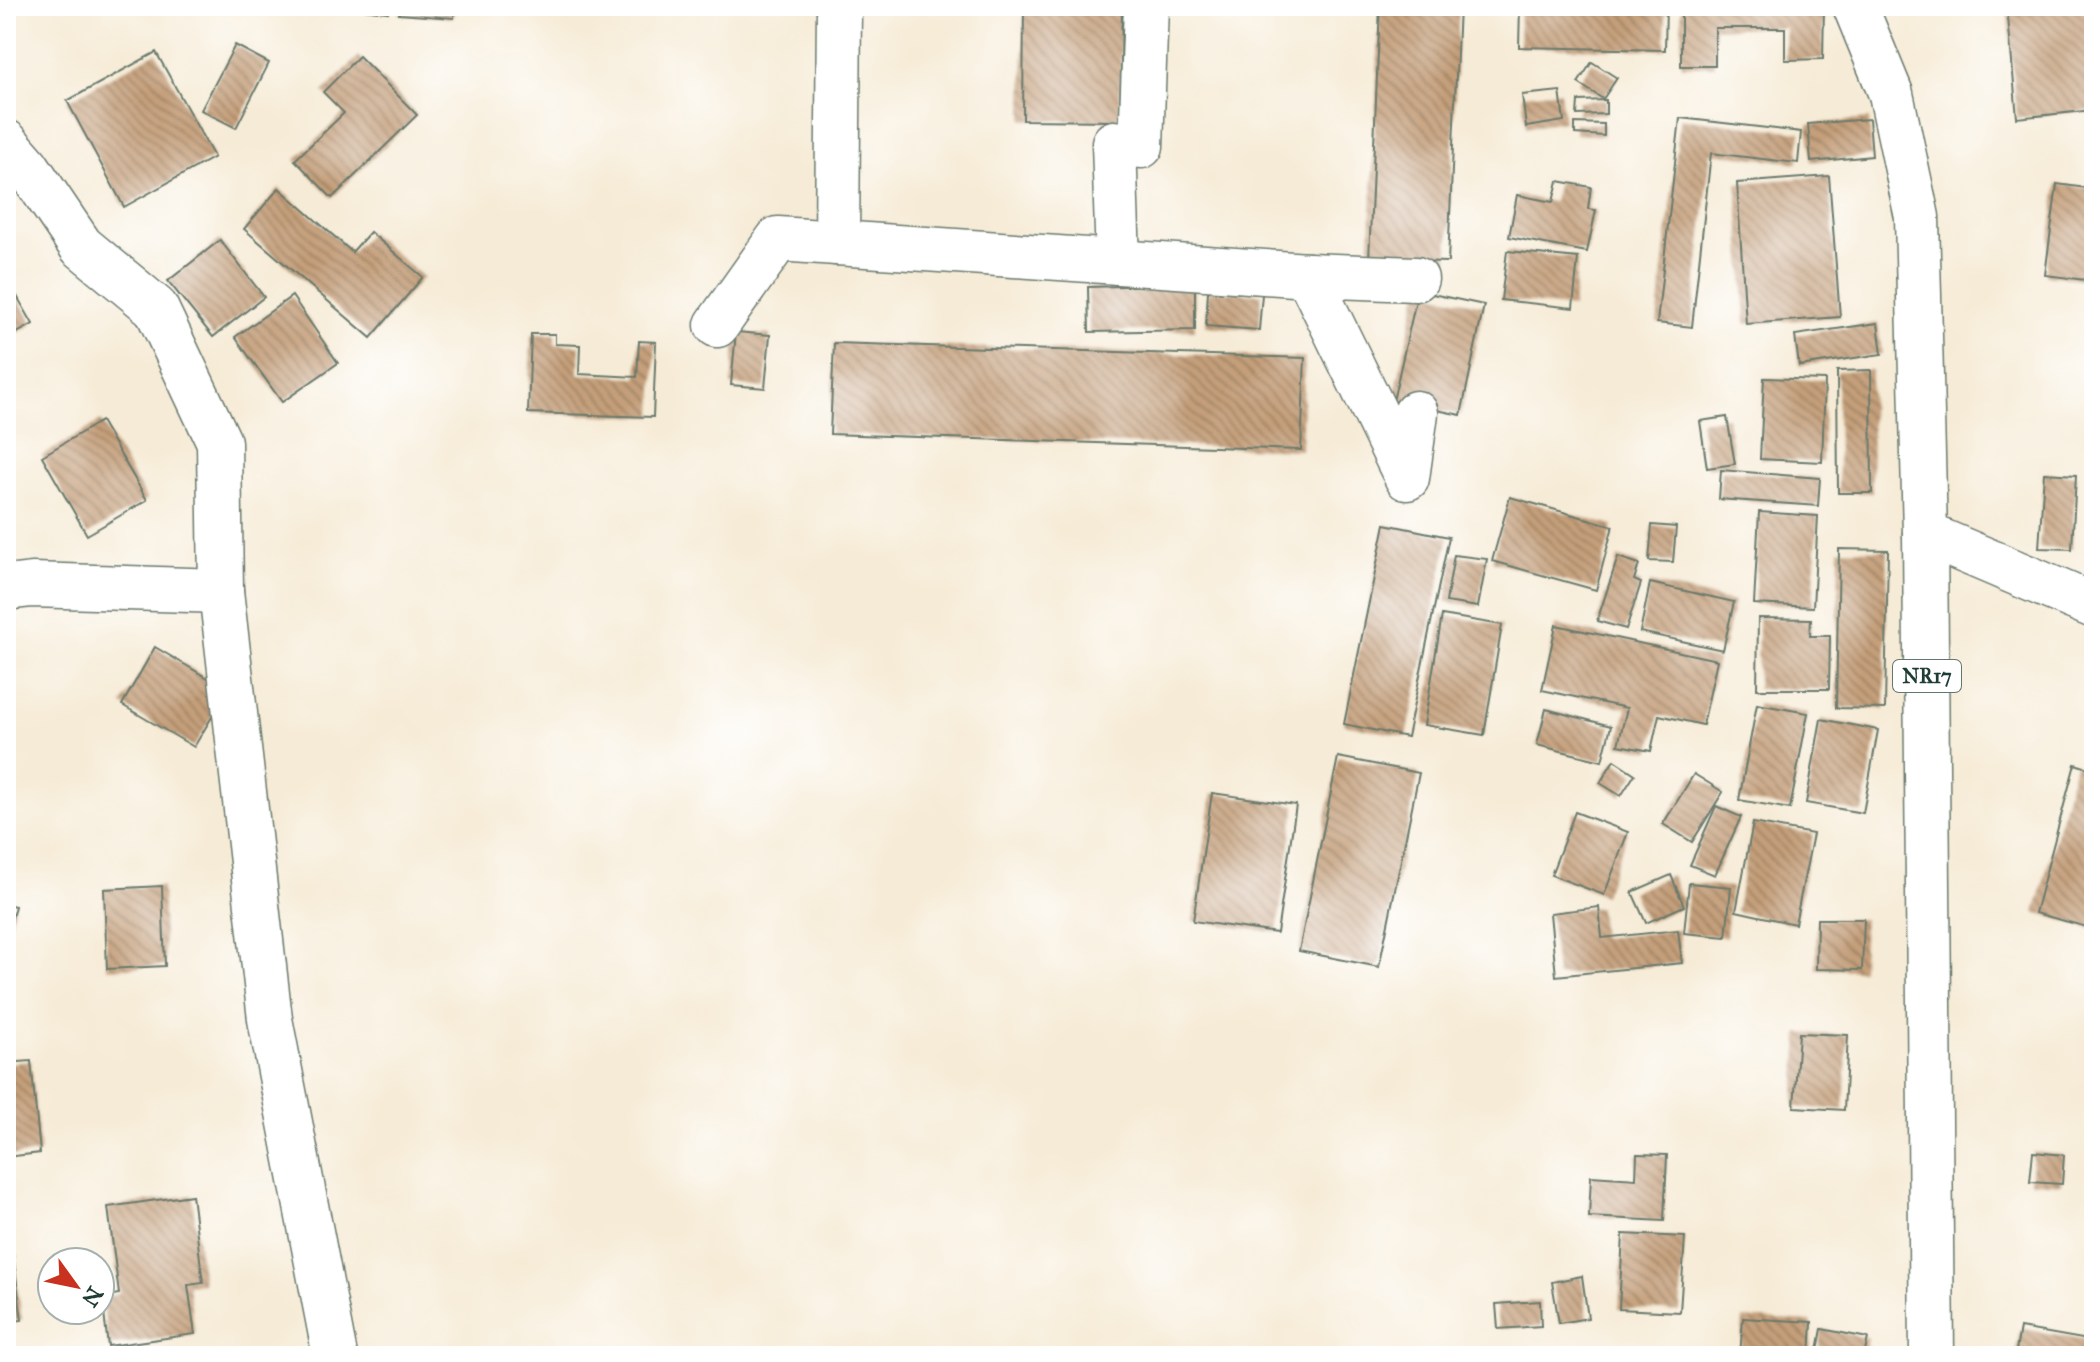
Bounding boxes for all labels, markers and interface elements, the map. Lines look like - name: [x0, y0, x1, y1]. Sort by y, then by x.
- road number: NR17: [1893, 660, 1961, 692]
- north arrow: [36, 1246, 116, 1326]
- text: N: [76, 1281, 109, 1312]

